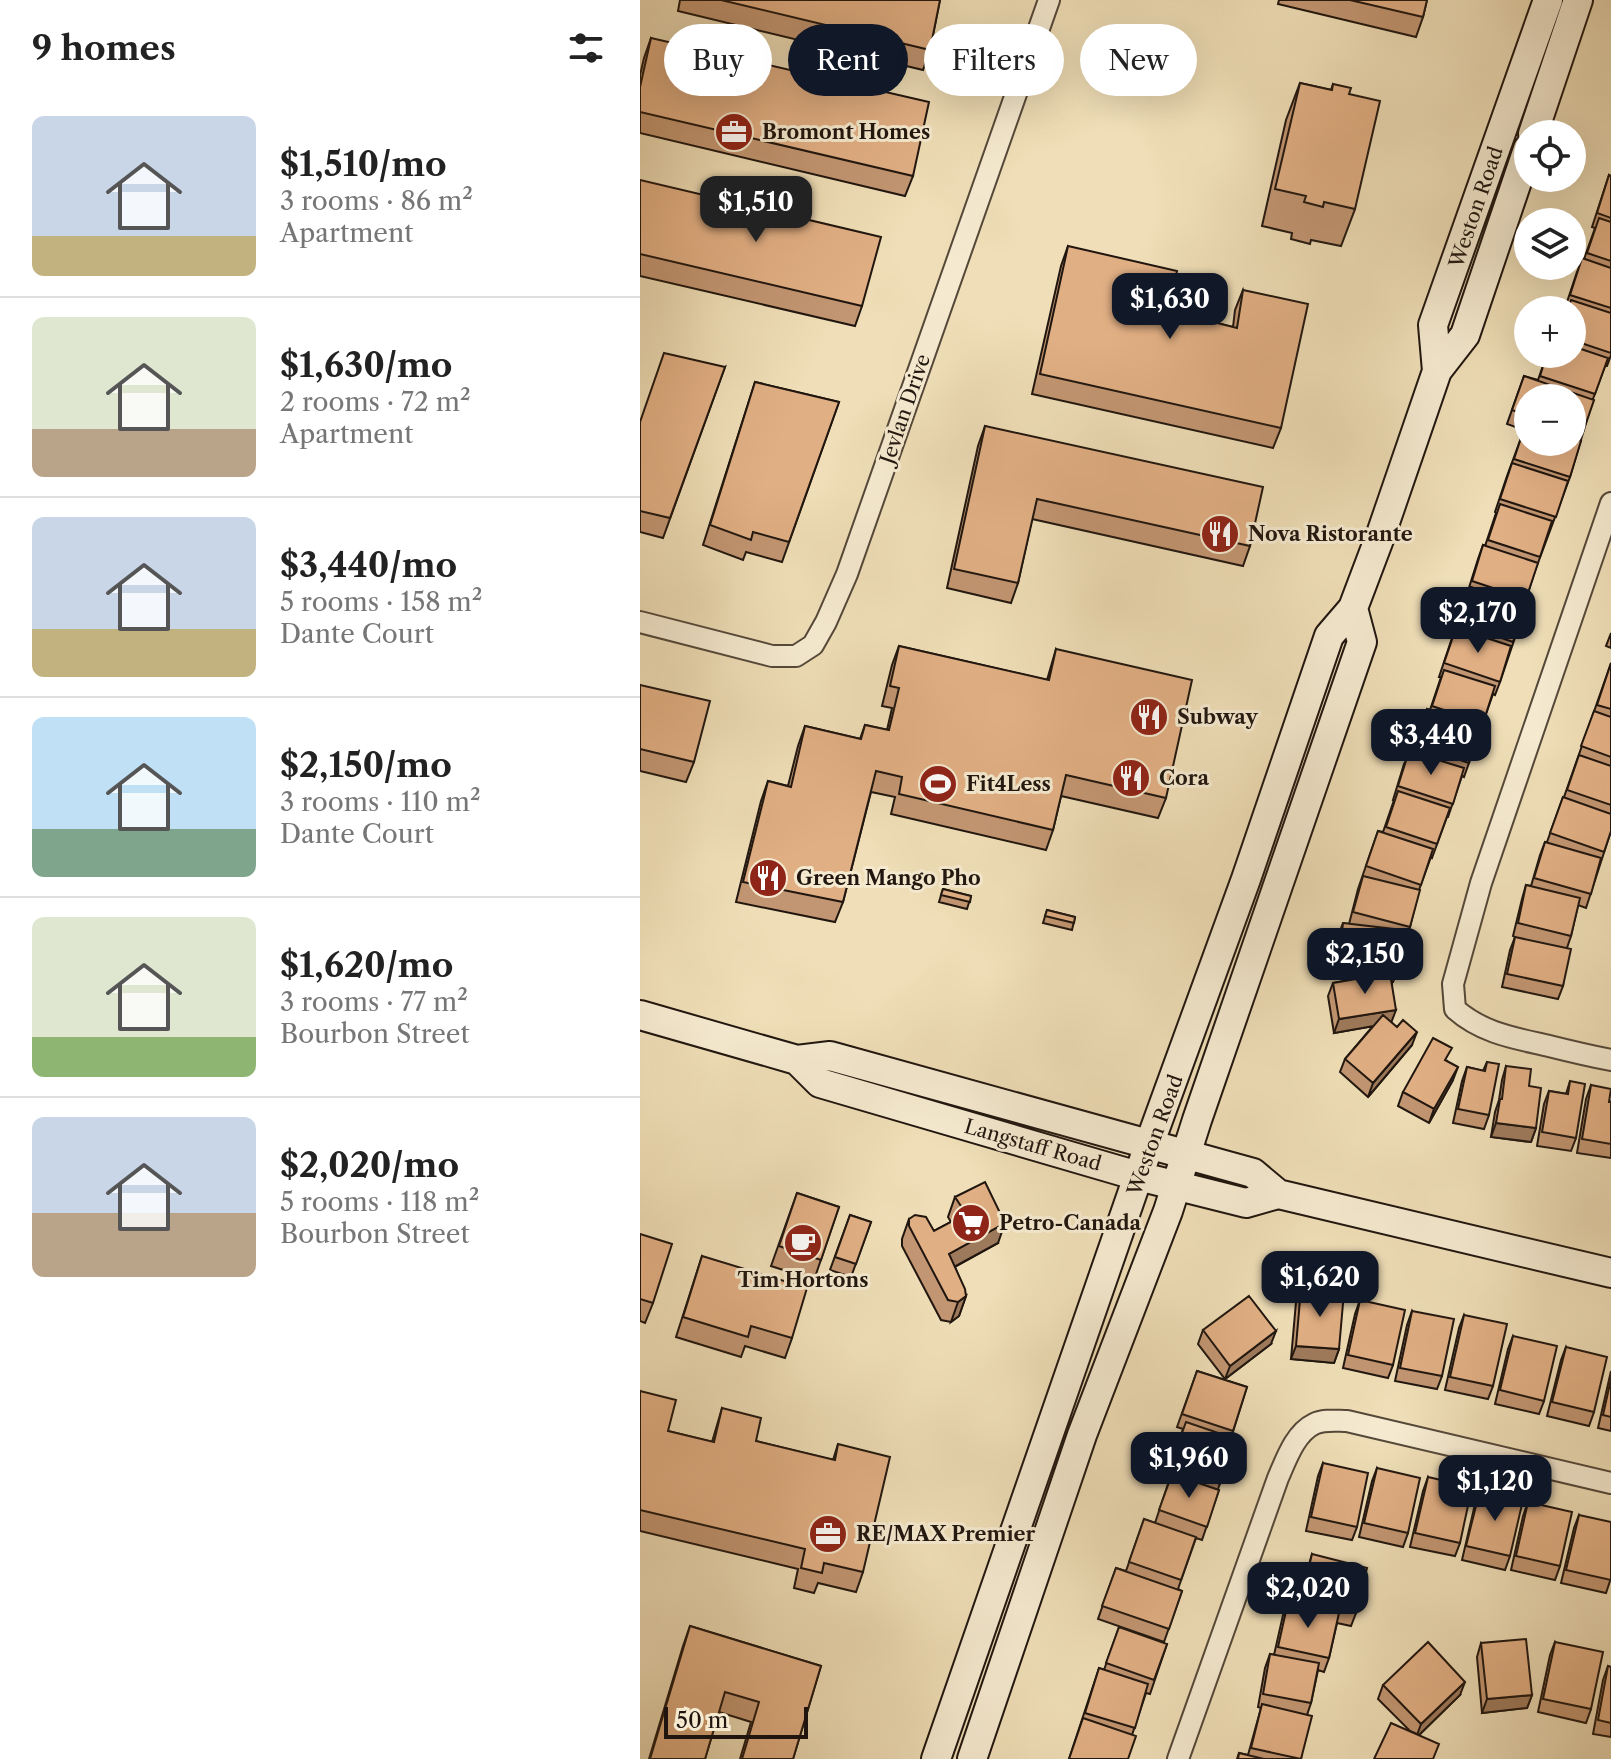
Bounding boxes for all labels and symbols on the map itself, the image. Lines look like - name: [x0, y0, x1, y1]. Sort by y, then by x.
- office icon: Bromont Homes: [713, 111, 755, 153]
- place label: Bromont Homes: [762, 120, 930, 144]
- street label: Weston Road: [1444, 143, 1508, 272]
- pin: $1,510: [691, 176, 821, 244]
- pin: $1,630: [1105, 273, 1235, 341]
- street label: Jevlan Drive: [874, 351, 935, 470]
- restaurant icon: Nova Ristorante: [1199, 513, 1241, 555]
- place label: Nova Ristorante: [1248, 522, 1413, 546]
- pin: $2,170: [1413, 587, 1543, 655]
- restaurant icon: Subway: [1128, 696, 1170, 738]
- place label: Subway: [1177, 705, 1259, 729]
- pin: $3,440: [1366, 709, 1496, 777]
- restaurant icon: Cora: [1110, 757, 1152, 799]
- sports icon: Fit4Less: [917, 763, 959, 805]
- place label: Cora: [1159, 766, 1209, 790]
- place label: Fit4Less: [966, 772, 1051, 796]
- restaurant icon: Green Mango Pho: [747, 857, 789, 899]
- place label: Green Mango Pho: [796, 866, 981, 890]
- pin: $2,150: [1300, 928, 1430, 996]
- street label: Weston Road: [1122, 1071, 1188, 1200]
- street label: Langstaff Road: [962, 1114, 1104, 1176]
- supermarket icon: Petro-Canada: [950, 1202, 992, 1244]
- place label: Petro-Canada: [999, 1211, 1142, 1235]
- cafe icon: Tim Hortons: [782, 1222, 824, 1264]
- pin: $1,620: [1255, 1251, 1385, 1319]
- place label: Tim Hortons: [737, 1268, 869, 1292]
- pin: $1,960: [1124, 1432, 1254, 1500]
- pin: $1,120: [1430, 1455, 1560, 1523]
- office icon: RE/MAX Premier: [807, 1513, 849, 1555]
- place label: RE/MAX Premier: [856, 1522, 1036, 1546]
- pin: $2,020: [1243, 1562, 1373, 1630]
- scale bar: [664, 1703, 808, 1739]

